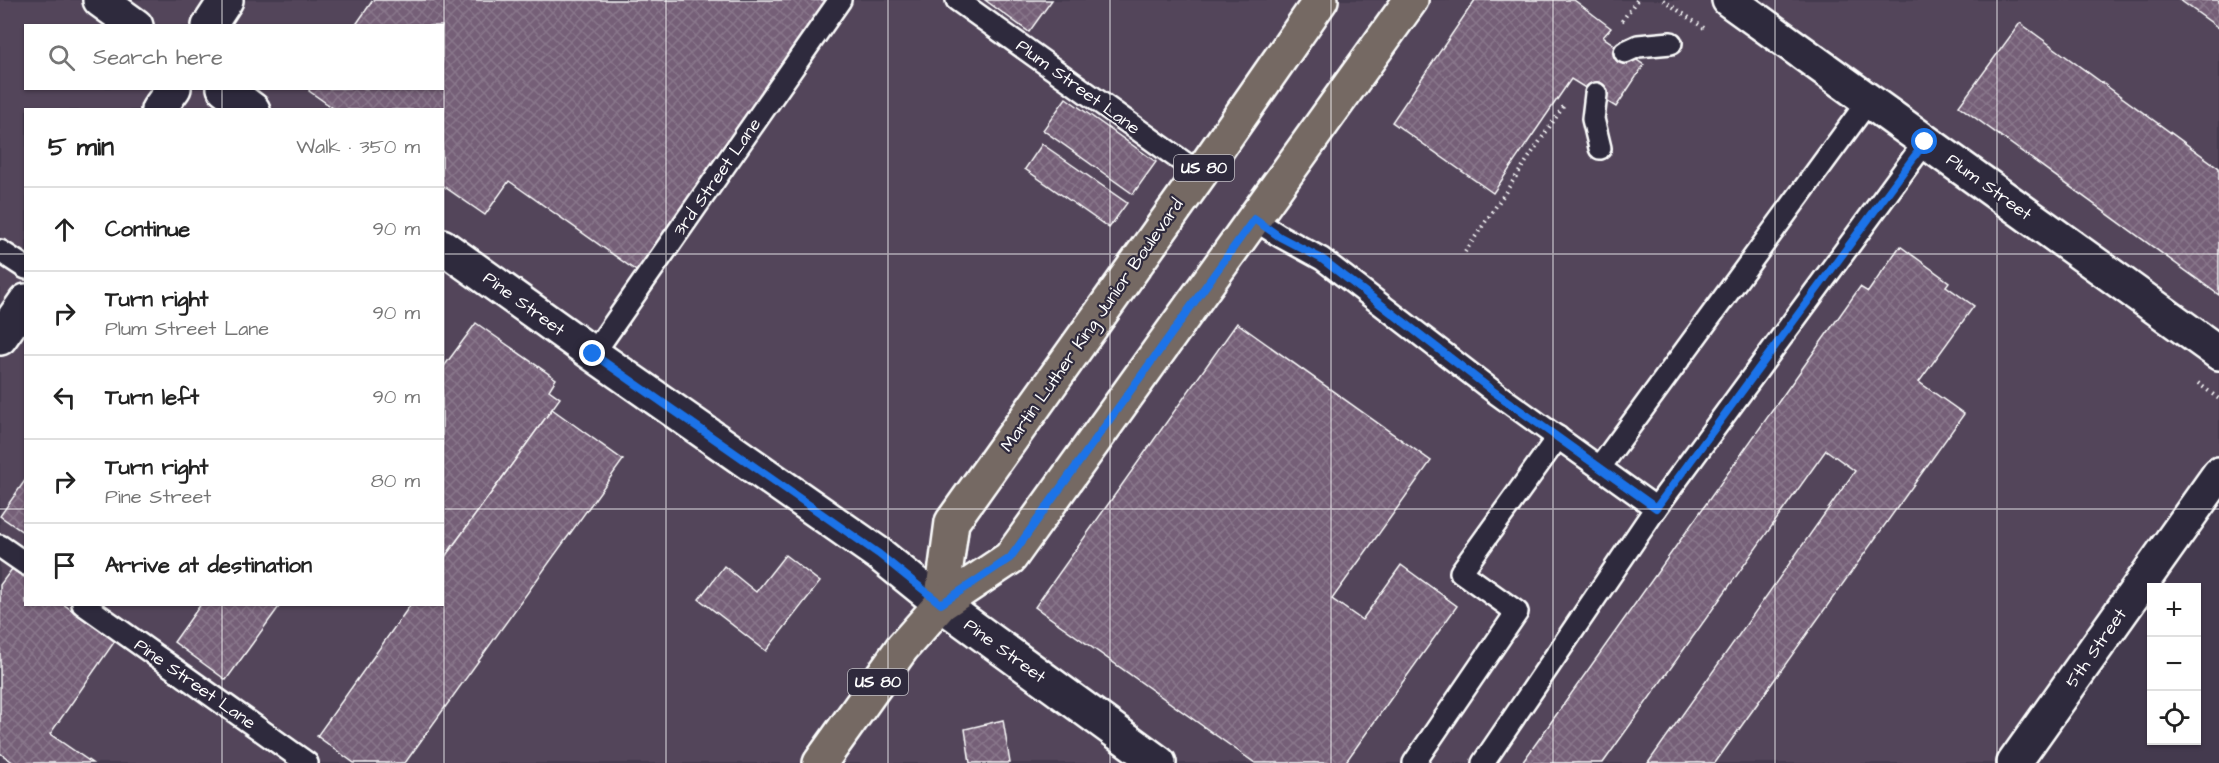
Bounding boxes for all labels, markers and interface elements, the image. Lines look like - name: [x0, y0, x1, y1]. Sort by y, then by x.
- search box: [24, 24, 444, 90]
- street label: Plum Street Lane: [1011, 33, 1145, 141]
- icon: search: [45, 41, 78, 74]
- text: Search here: [93, 42, 223, 73]
- street label: 3rd Street Lane: [667, 113, 767, 241]
- route start: [1911, 128, 1937, 154]
- text: 5 min: [48, 129, 114, 165]
- text: Walk · 350 m: [296, 133, 420, 161]
- street label: Plum Street: [1941, 147, 2037, 227]
- road number: US 80: [1174, 155, 1234, 181]
- street label: Martin Luther King Junior Boulevard: [995, 193, 1190, 457]
- icon: ahead: [48, 213, 81, 246]
- text: Continue: [105, 214, 190, 245]
- text: 90 m: [372, 215, 420, 243]
- street label: Pine Street: [478, 266, 571, 343]
- text: Turn right: [105, 284, 208, 315]
- icon: right: [48, 297, 81, 330]
- text: 90 m: [372, 299, 420, 327]
- text: Plum Street Lane: [105, 315, 269, 343]
- route end: [579, 340, 605, 366]
- icon: left: [48, 381, 81, 414]
- text: Turn left: [105, 382, 199, 413]
- text: 90 m: [372, 383, 420, 411]
- text: Turn right: [105, 452, 208, 483]
- icon: right: [48, 465, 81, 498]
- text: 80 m: [371, 467, 420, 495]
- text: Pine Street: [105, 483, 211, 511]
- icon: arrive: [48, 549, 81, 582]
- text: Arrive at destination: [105, 550, 312, 581]
- map controls: [2147, 583, 2201, 745]
- button: +: [2147, 583, 2201, 637]
- street label: 5th Street: [2059, 603, 2133, 693]
- street label: Pine Street: [959, 613, 1052, 690]
- street label: Pine Street Lane: [129, 633, 261, 735]
- button: −: [2147, 637, 2201, 691]
- road number: US 80: [848, 669, 908, 695]
- button: locate: [2147, 691, 2201, 745]

